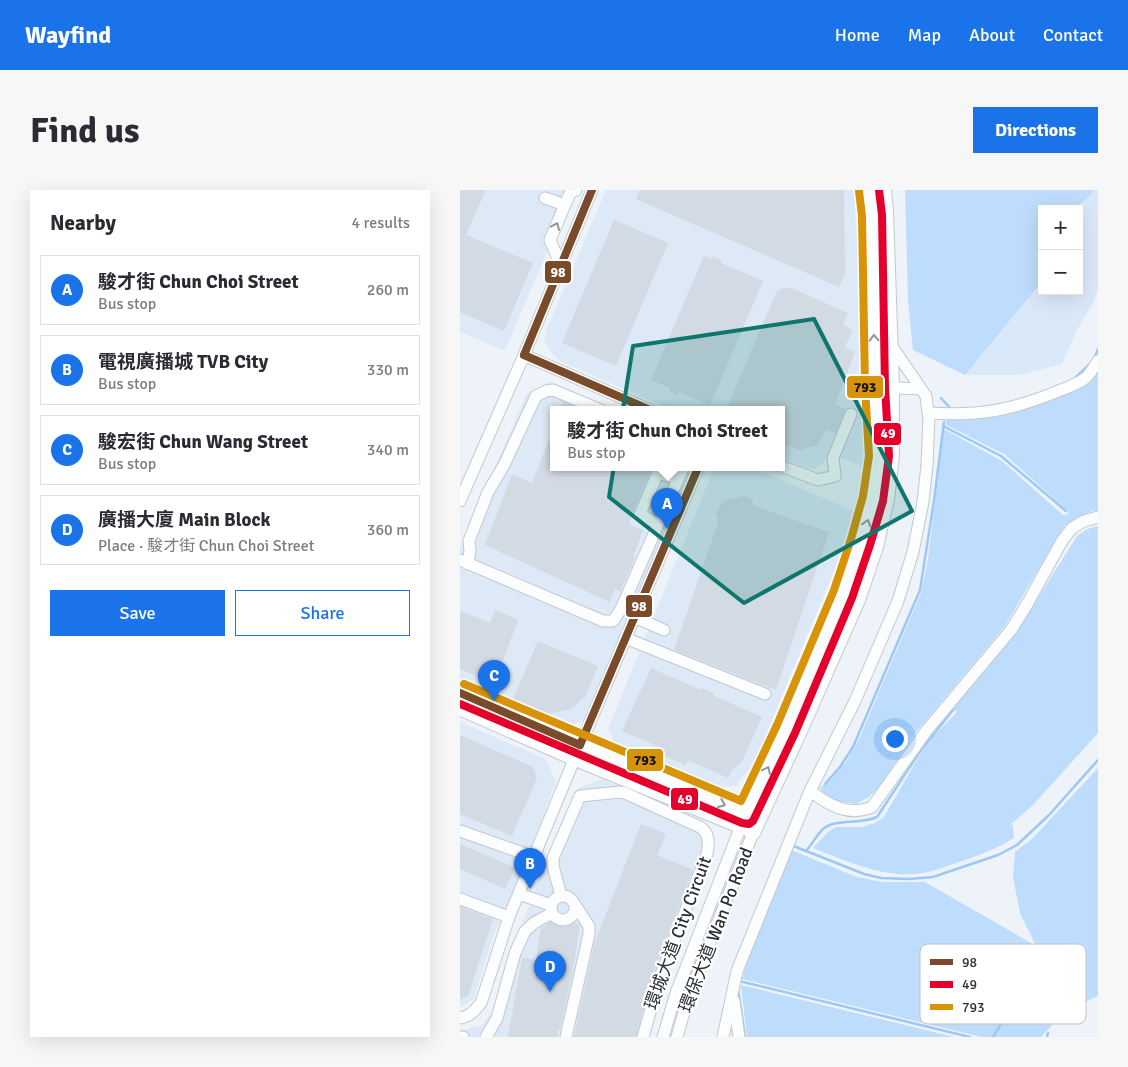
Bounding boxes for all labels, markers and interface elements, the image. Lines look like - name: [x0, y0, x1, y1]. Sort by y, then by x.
- text: Wayfind: [25, 20, 111, 50]
- text: Home: [835, 24, 880, 46]
- text: Map: [908, 24, 941, 46]
- text: About: [969, 24, 1015, 46]
- text: Contact: [1043, 24, 1103, 46]
- button: Directions: [973, 107, 1098, 153]
- text: Find us: [30, 109, 140, 152]
- map controls: [1038, 205, 1083, 295]
- button: +: [1038, 205, 1083, 250]
- text: Nearby: [50, 210, 116, 236]
- text: 4 results: [351, 213, 410, 233]
- one-way arrow: [550, 222, 560, 231]
- button: −: [1038, 250, 1083, 295]
- line badge: 98: [544, 260, 572, 284]
- text: 98: [550, 264, 566, 281]
- text: 駿才街 Chun Choi Street: [98, 270, 299, 294]
- text: A: [62, 280, 72, 300]
- text: 260 m: [367, 280, 409, 300]
- text: Bus stop: [98, 294, 156, 314]
- one-way arrow: [869, 334, 879, 342]
- text: 電視廣播城 TVB City: [98, 350, 268, 374]
- text: B: [62, 360, 72, 380]
- text: 330 m: [367, 360, 409, 380]
- text: Bus stop: [98, 374, 156, 394]
- line badge: 793: [846, 375, 884, 399]
- text: 793: [854, 379, 876, 396]
- popup: [550, 406, 785, 471]
- text: 駿才街 Chun Choi Street: [567, 419, 768, 443]
- line badge: 49: [873, 422, 902, 446]
- text: 49: [880, 425, 896, 442]
- text: 駿宏街 Chun Wang Street: [98, 430, 308, 454]
- text: C: [62, 440, 72, 460]
- text: 340 m: [367, 440, 409, 460]
- text: Bus stop: [567, 443, 625, 463]
- text: Bus stop: [98, 454, 156, 474]
- pin: A: [651, 488, 683, 529]
- text: 廣播大廈 Main Block: [98, 508, 270, 532]
- one-way arrow: [861, 519, 871, 527]
- text: D: [62, 520, 72, 540]
- text: 360 m: [367, 520, 409, 540]
- text: Place · 駿才街 Chun Choi Street: [98, 536, 314, 556]
- button: Save: [50, 590, 225, 636]
- button: Share: [235, 590, 410, 636]
- line badge: 98: [625, 594, 653, 618]
- text: 98: [631, 598, 647, 615]
- pin: C: [478, 660, 510, 701]
- your location: [882, 726, 908, 752]
- line badge: 793: [626, 748, 664, 772]
- text: 793: [634, 752, 656, 769]
- one-way arrow: [760, 766, 771, 775]
- line badge: 49: [670, 787, 699, 811]
- text: 49: [677, 791, 693, 808]
- one-way arrow: [717, 798, 726, 809]
- street label: 環保大道 Wan Po Road: [674, 844, 758, 1016]
- pin: B: [514, 848, 546, 889]
- street label: 環城大道 City Circuit: [640, 853, 716, 1013]
- legend: [920, 944, 1086, 1024]
- pin: D: [534, 951, 566, 992]
- text: 98: [962, 954, 977, 971]
- text: 49: [962, 976, 977, 993]
- text: 793: [962, 999, 985, 1016]

